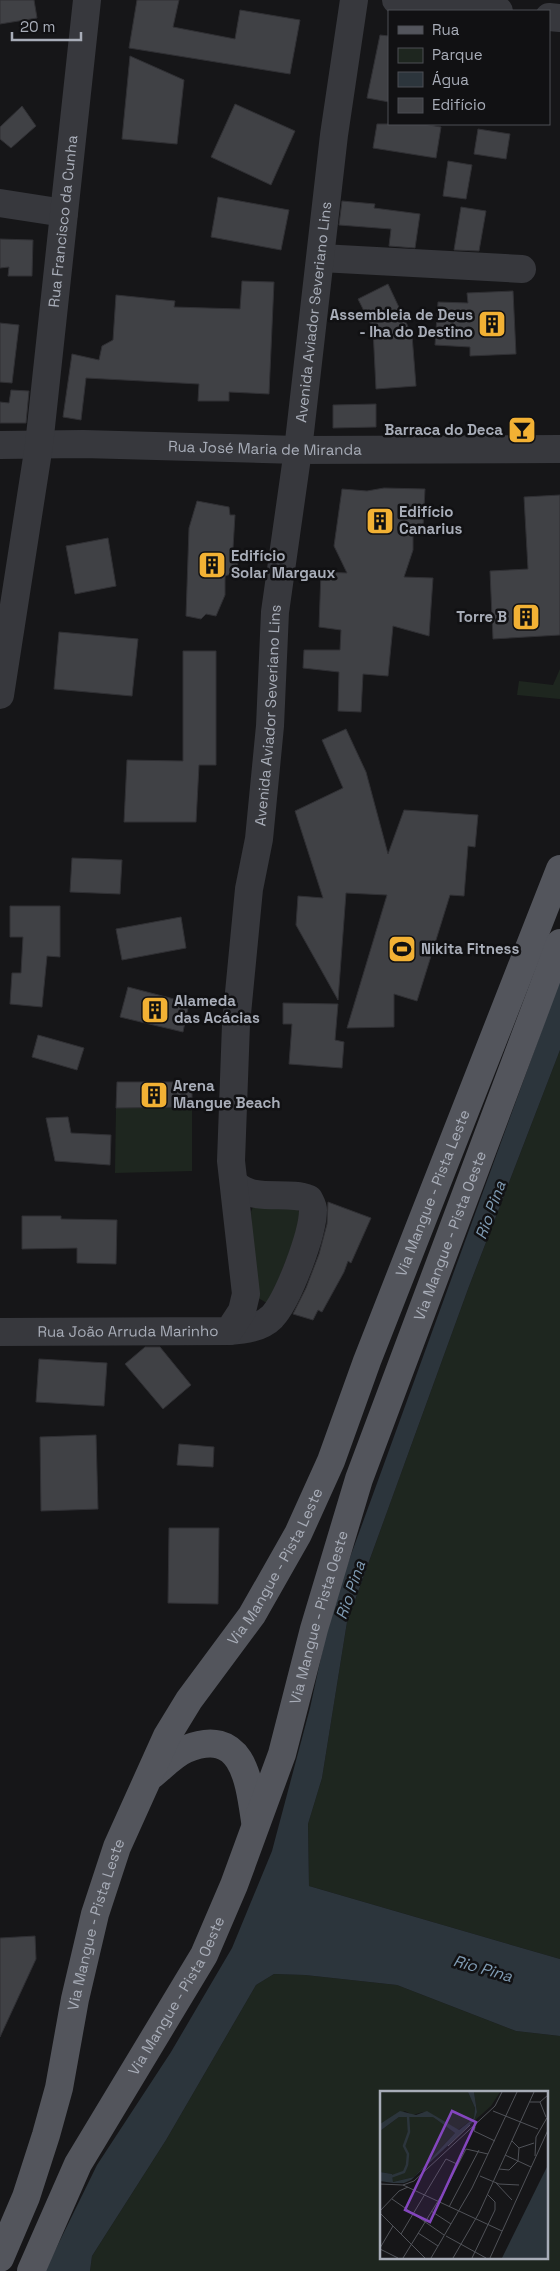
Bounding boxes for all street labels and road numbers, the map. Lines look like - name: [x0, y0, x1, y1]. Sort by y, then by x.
- street label: Rua Francisco da Cunha: [44, 134, 81, 308]
- street label: Avenida Aviador Severiano Lins: [291, 200, 335, 424]
- street label: Rua José Maria de Miranda: [168, 436, 362, 459]
- street label: Avenida Aviador Severiano Lins: [250, 603, 285, 827]
- street label: Via Mangue - Pista Leste: [391, 1107, 474, 1279]
- street label: Via Mangue - Pista Oeste: [409, 1148, 490, 1323]
- street label: Rua João Arruda Marinho: [37, 1321, 219, 1341]
- street label: Via Mangue - Pista Leste: [223, 1485, 327, 1649]
- street label: Via Mangue - Pista Oeste: [285, 1528, 352, 1706]
- street label: Via Mangue - Pista Leste: [63, 1835, 129, 2012]
- street label: Via Mangue - Pista Oeste: [124, 1913, 228, 2078]

